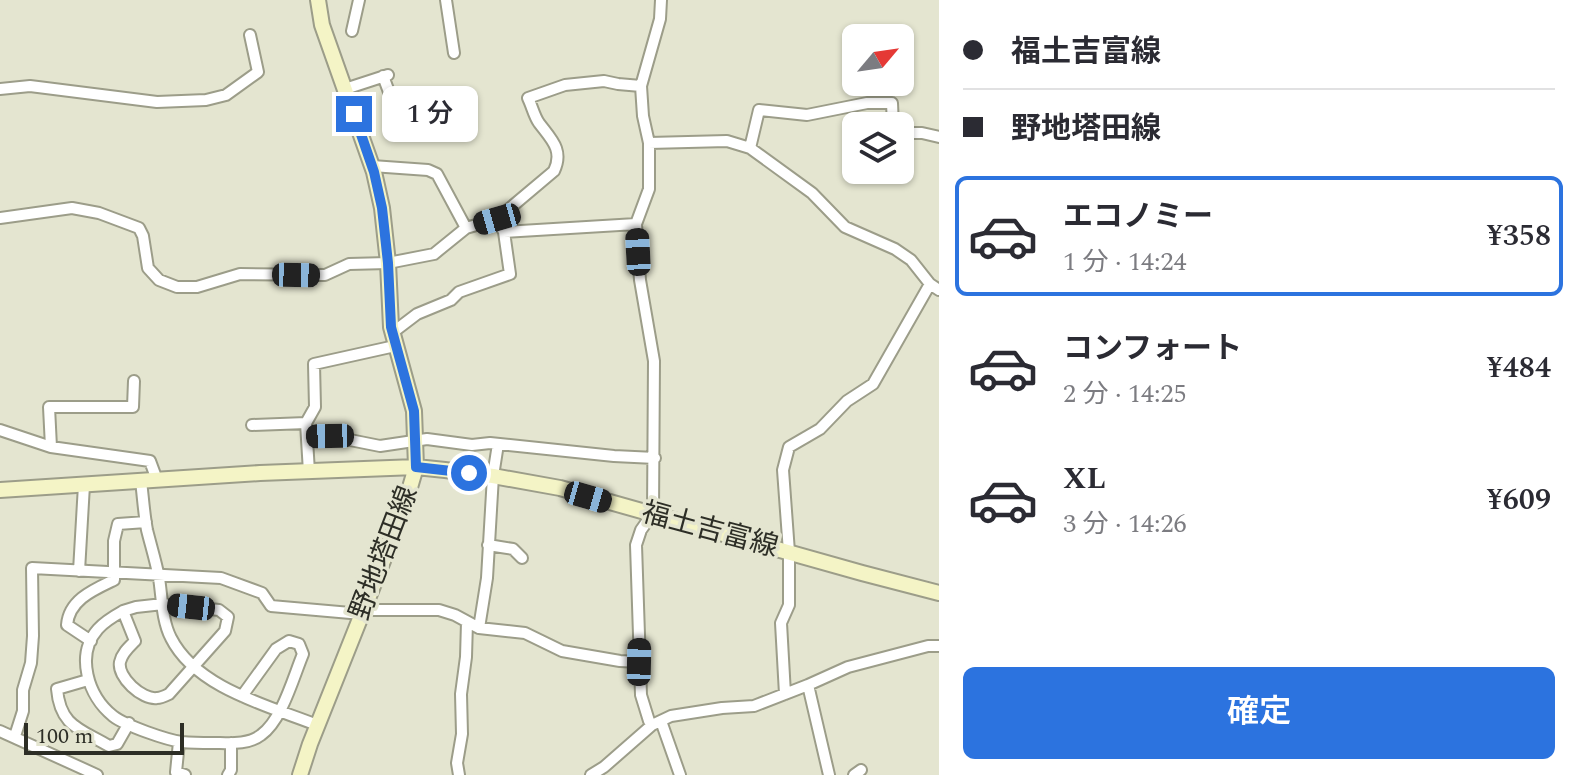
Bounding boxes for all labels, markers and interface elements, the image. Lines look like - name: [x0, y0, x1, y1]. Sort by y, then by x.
- north arrow: [842, 24, 914, 96]
- map controls: [842, 24, 914, 184]
- text: 福土吉富線: [1011, 29, 1161, 75]
- callout: 1 分: [382, 86, 478, 142]
- text: 1 分: [407, 94, 453, 134]
- route end: [336, 96, 372, 132]
- text: 野地塔田線: [1011, 106, 1161, 152]
- button: layers: [842, 112, 914, 184]
- text: エコノミー: [1063, 194, 1213, 240]
- icon: car: [967, 200, 1039, 272]
- car: [471, 201, 523, 237]
- text: ¥358: [1487, 213, 1551, 259]
- car: [625, 227, 651, 277]
- text: 1 分 · 14:24: [1063, 242, 1187, 282]
- car: [272, 263, 320, 287]
- text: コンフォート: [1063, 326, 1242, 372]
- icon: car: [967, 332, 1039, 404]
- text: ¥484: [1487, 345, 1551, 391]
- text: 2 分 · 14:25: [1063, 374, 1187, 414]
- car: [306, 424, 354, 448]
- route start: [451, 455, 487, 491]
- text: XL: [1063, 456, 1106, 502]
- icon: car: [967, 464, 1039, 536]
- text: ¥609: [1487, 477, 1551, 523]
- car: [562, 479, 614, 515]
- street label: 野地塔田線: [339, 480, 429, 626]
- street label: 福土吉富線: [637, 491, 783, 569]
- text: 3 分 · 14:26: [1063, 504, 1187, 544]
- car: [166, 593, 216, 621]
- car: [627, 638, 651, 686]
- button: 確定: [963, 667, 1555, 759]
- scale bar: [24, 719, 184, 755]
- text: 100 m: [36, 720, 93, 753]

